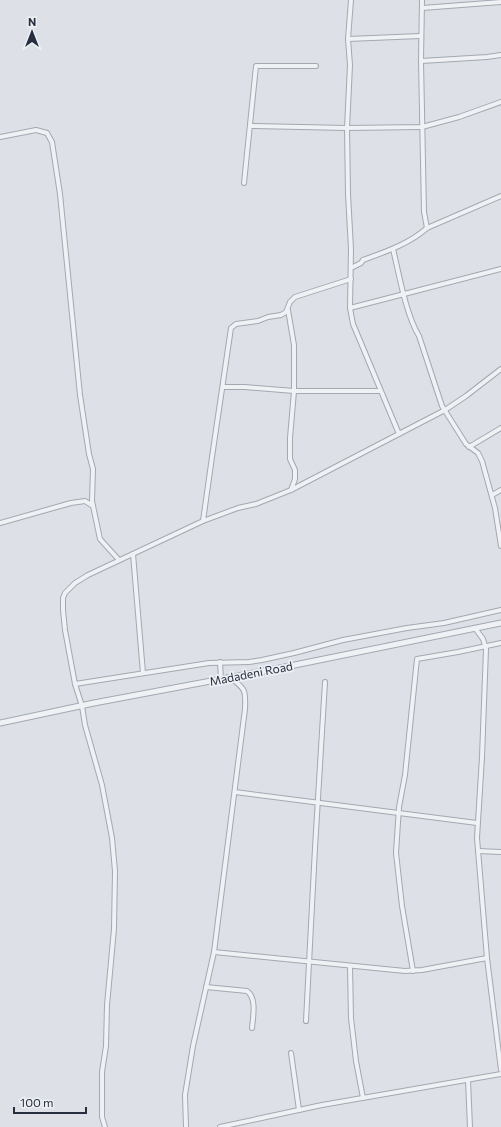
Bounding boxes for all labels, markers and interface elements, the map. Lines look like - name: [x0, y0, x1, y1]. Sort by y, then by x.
- north arrow: [12, 12, 52, 52]
- text: N: [28, 15, 36, 28]
- street label: Madadeni Road: [208, 658, 294, 688]
- scale bar: [14, 1089, 86, 1115]
- text: 100 m: [20, 1095, 54, 1109]

